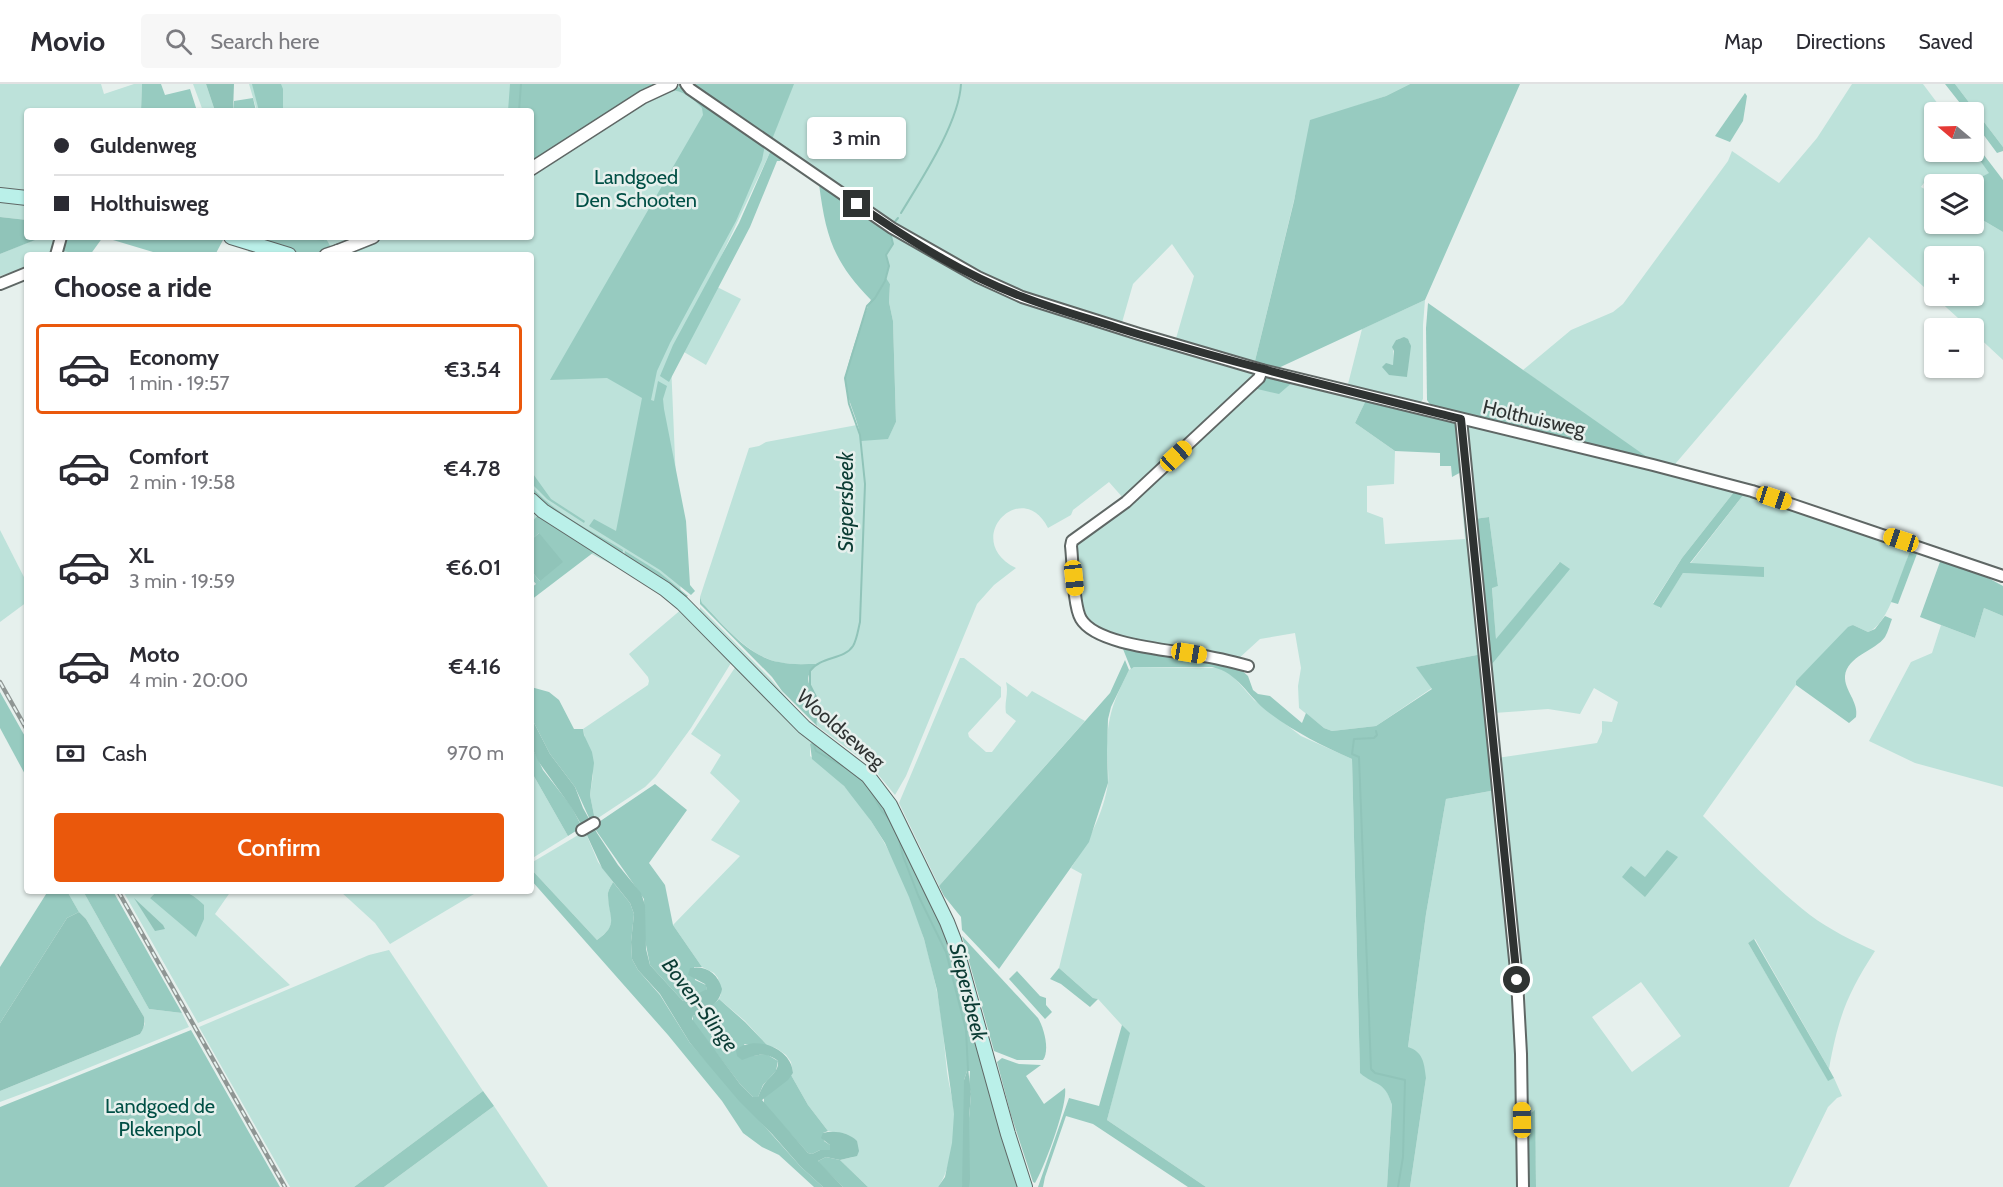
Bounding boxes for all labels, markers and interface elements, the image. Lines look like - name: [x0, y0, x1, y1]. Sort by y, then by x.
- search box: [141, 14, 561, 68]
- text: Movio: [30, 24, 105, 58]
- icon: search: [162, 25, 195, 58]
- text: Search here: [210, 28, 320, 55]
- text: Map: [1724, 29, 1763, 54]
- text: Directions: [1796, 29, 1885, 54]
- text: Saved: [1918, 29, 1973, 54]
- north arrow: [1924, 102, 1984, 162]
- map controls: [1924, 102, 1984, 378]
- callout: 3 min: [808, 117, 906, 159]
- text: 3 min: [832, 126, 881, 150]
- text: Guldenweg: [90, 132, 196, 159]
- park label: Landgoed Den Schooten: [575, 165, 697, 212]
- button: layers: [1924, 174, 1984, 234]
- text: Holthuisweg: [90, 190, 209, 217]
- route end: [843, 190, 870, 217]
- button: +: [1924, 246, 1984, 306]
- text: Choose a ride: [54, 271, 212, 304]
- button: −: [1924, 318, 1984, 378]
- icon: car: [57, 342, 111, 396]
- text: Economy: [129, 344, 219, 371]
- text: €3.54: [445, 356, 501, 383]
- text: 1 min · 19:57: [129, 371, 230, 395]
- street label: Holthuisweg: [1480, 395, 1589, 442]
- car: [1157, 437, 1195, 475]
- icon: car: [57, 441, 111, 495]
- text: Comfort: [129, 443, 208, 470]
- water label: Siepersbeek: [833, 451, 858, 552]
- text: €4.78: [444, 455, 501, 482]
- text: 2 min · 19:58: [129, 470, 236, 494]
- car: [1754, 484, 1794, 512]
- car: [1881, 526, 1921, 554]
- icon: car: [57, 540, 111, 594]
- text: XL: [129, 542, 154, 569]
- text: €6.01: [447, 554, 501, 581]
- car: [1063, 559, 1085, 597]
- text: 3 min · 19:59: [129, 569, 235, 593]
- icon: car: [57, 639, 111, 693]
- text: Moto: [129, 641, 180, 668]
- car: [1170, 641, 1208, 665]
- text: €4.16: [449, 653, 501, 680]
- text: 4 min · 20:00: [129, 668, 248, 692]
- street label: Wooldseweg: [792, 684, 891, 774]
- icon: cash: [54, 737, 87, 770]
- text: Cash: [102, 740, 147, 767]
- text: 970 m: [447, 741, 504, 765]
- button: Confirm: [54, 813, 504, 882]
- water label: Siepersbeek: [944, 940, 993, 1044]
- water label: Boven-Slinge: [657, 953, 744, 1057]
- route start: [1503, 966, 1530, 993]
- park label: Landgoed de Plekenpol: [105, 1094, 215, 1141]
- car: [1513, 1102, 1531, 1138]

